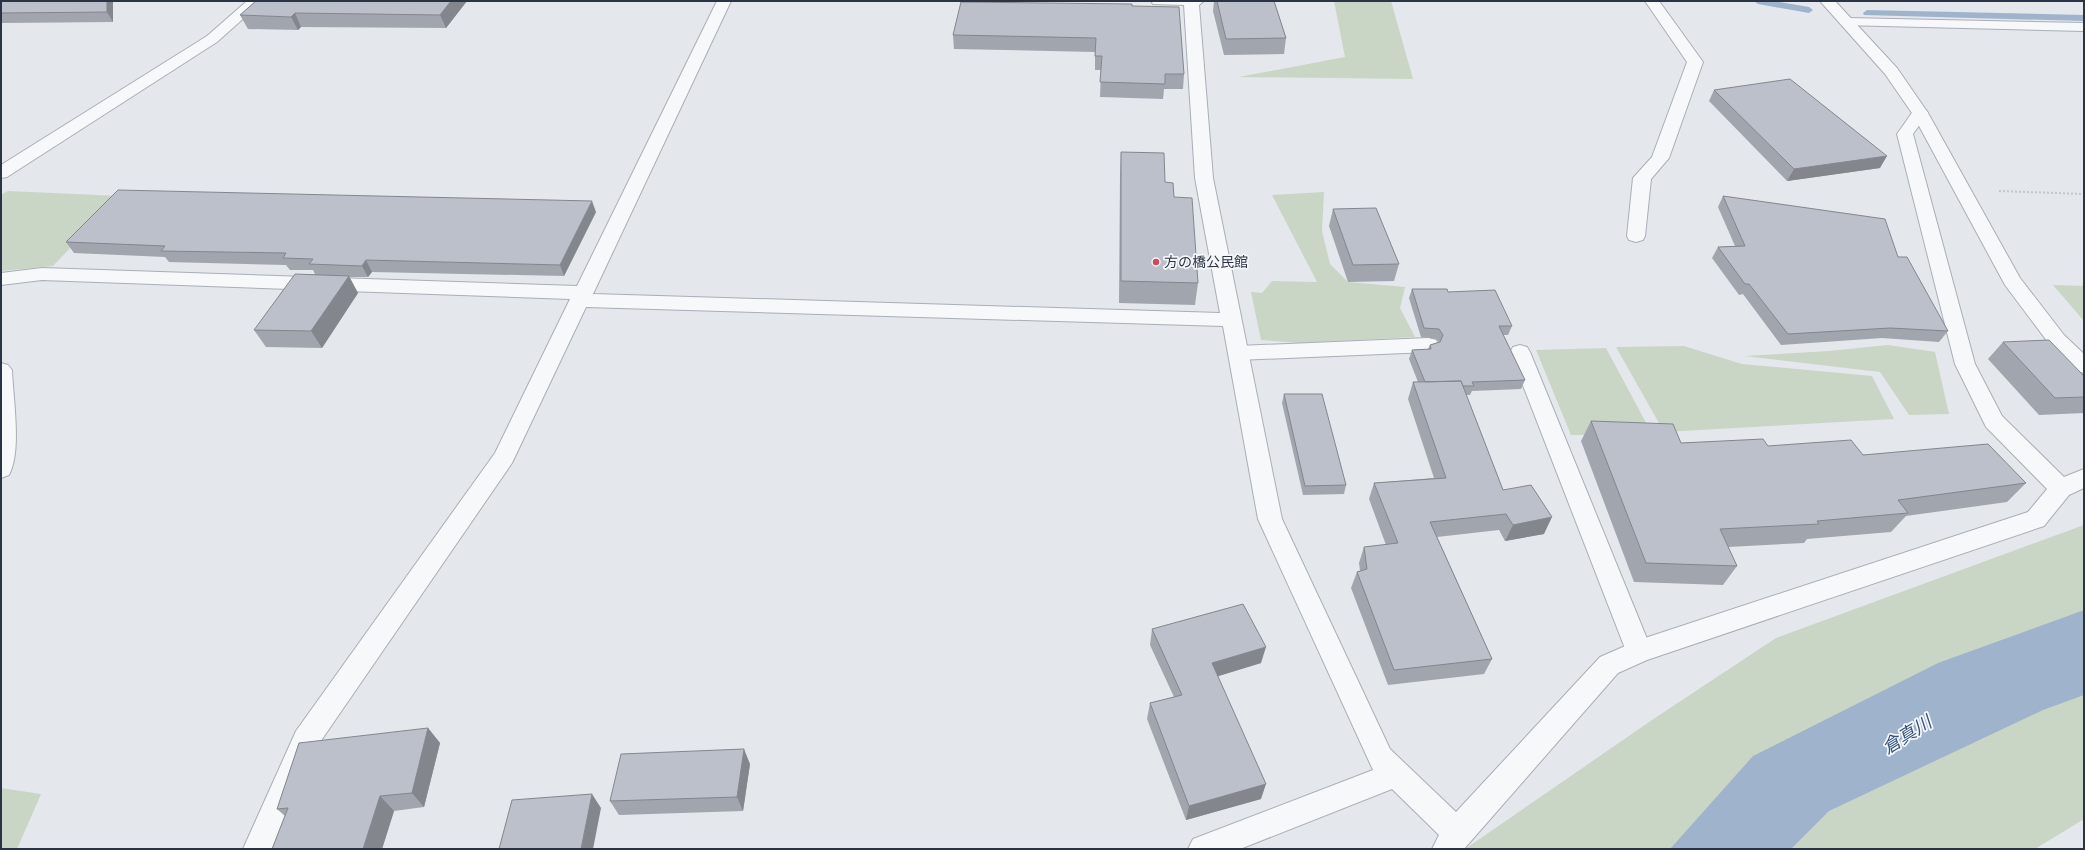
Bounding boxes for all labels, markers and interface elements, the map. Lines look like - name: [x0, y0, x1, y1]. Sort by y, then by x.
- place label: 方の橋公民館: [1164, 255, 1248, 270]
- marker: 方の橋公民館: [1151, 257, 1161, 267]
- water label: 倉真川: [1879, 711, 1937, 758]

